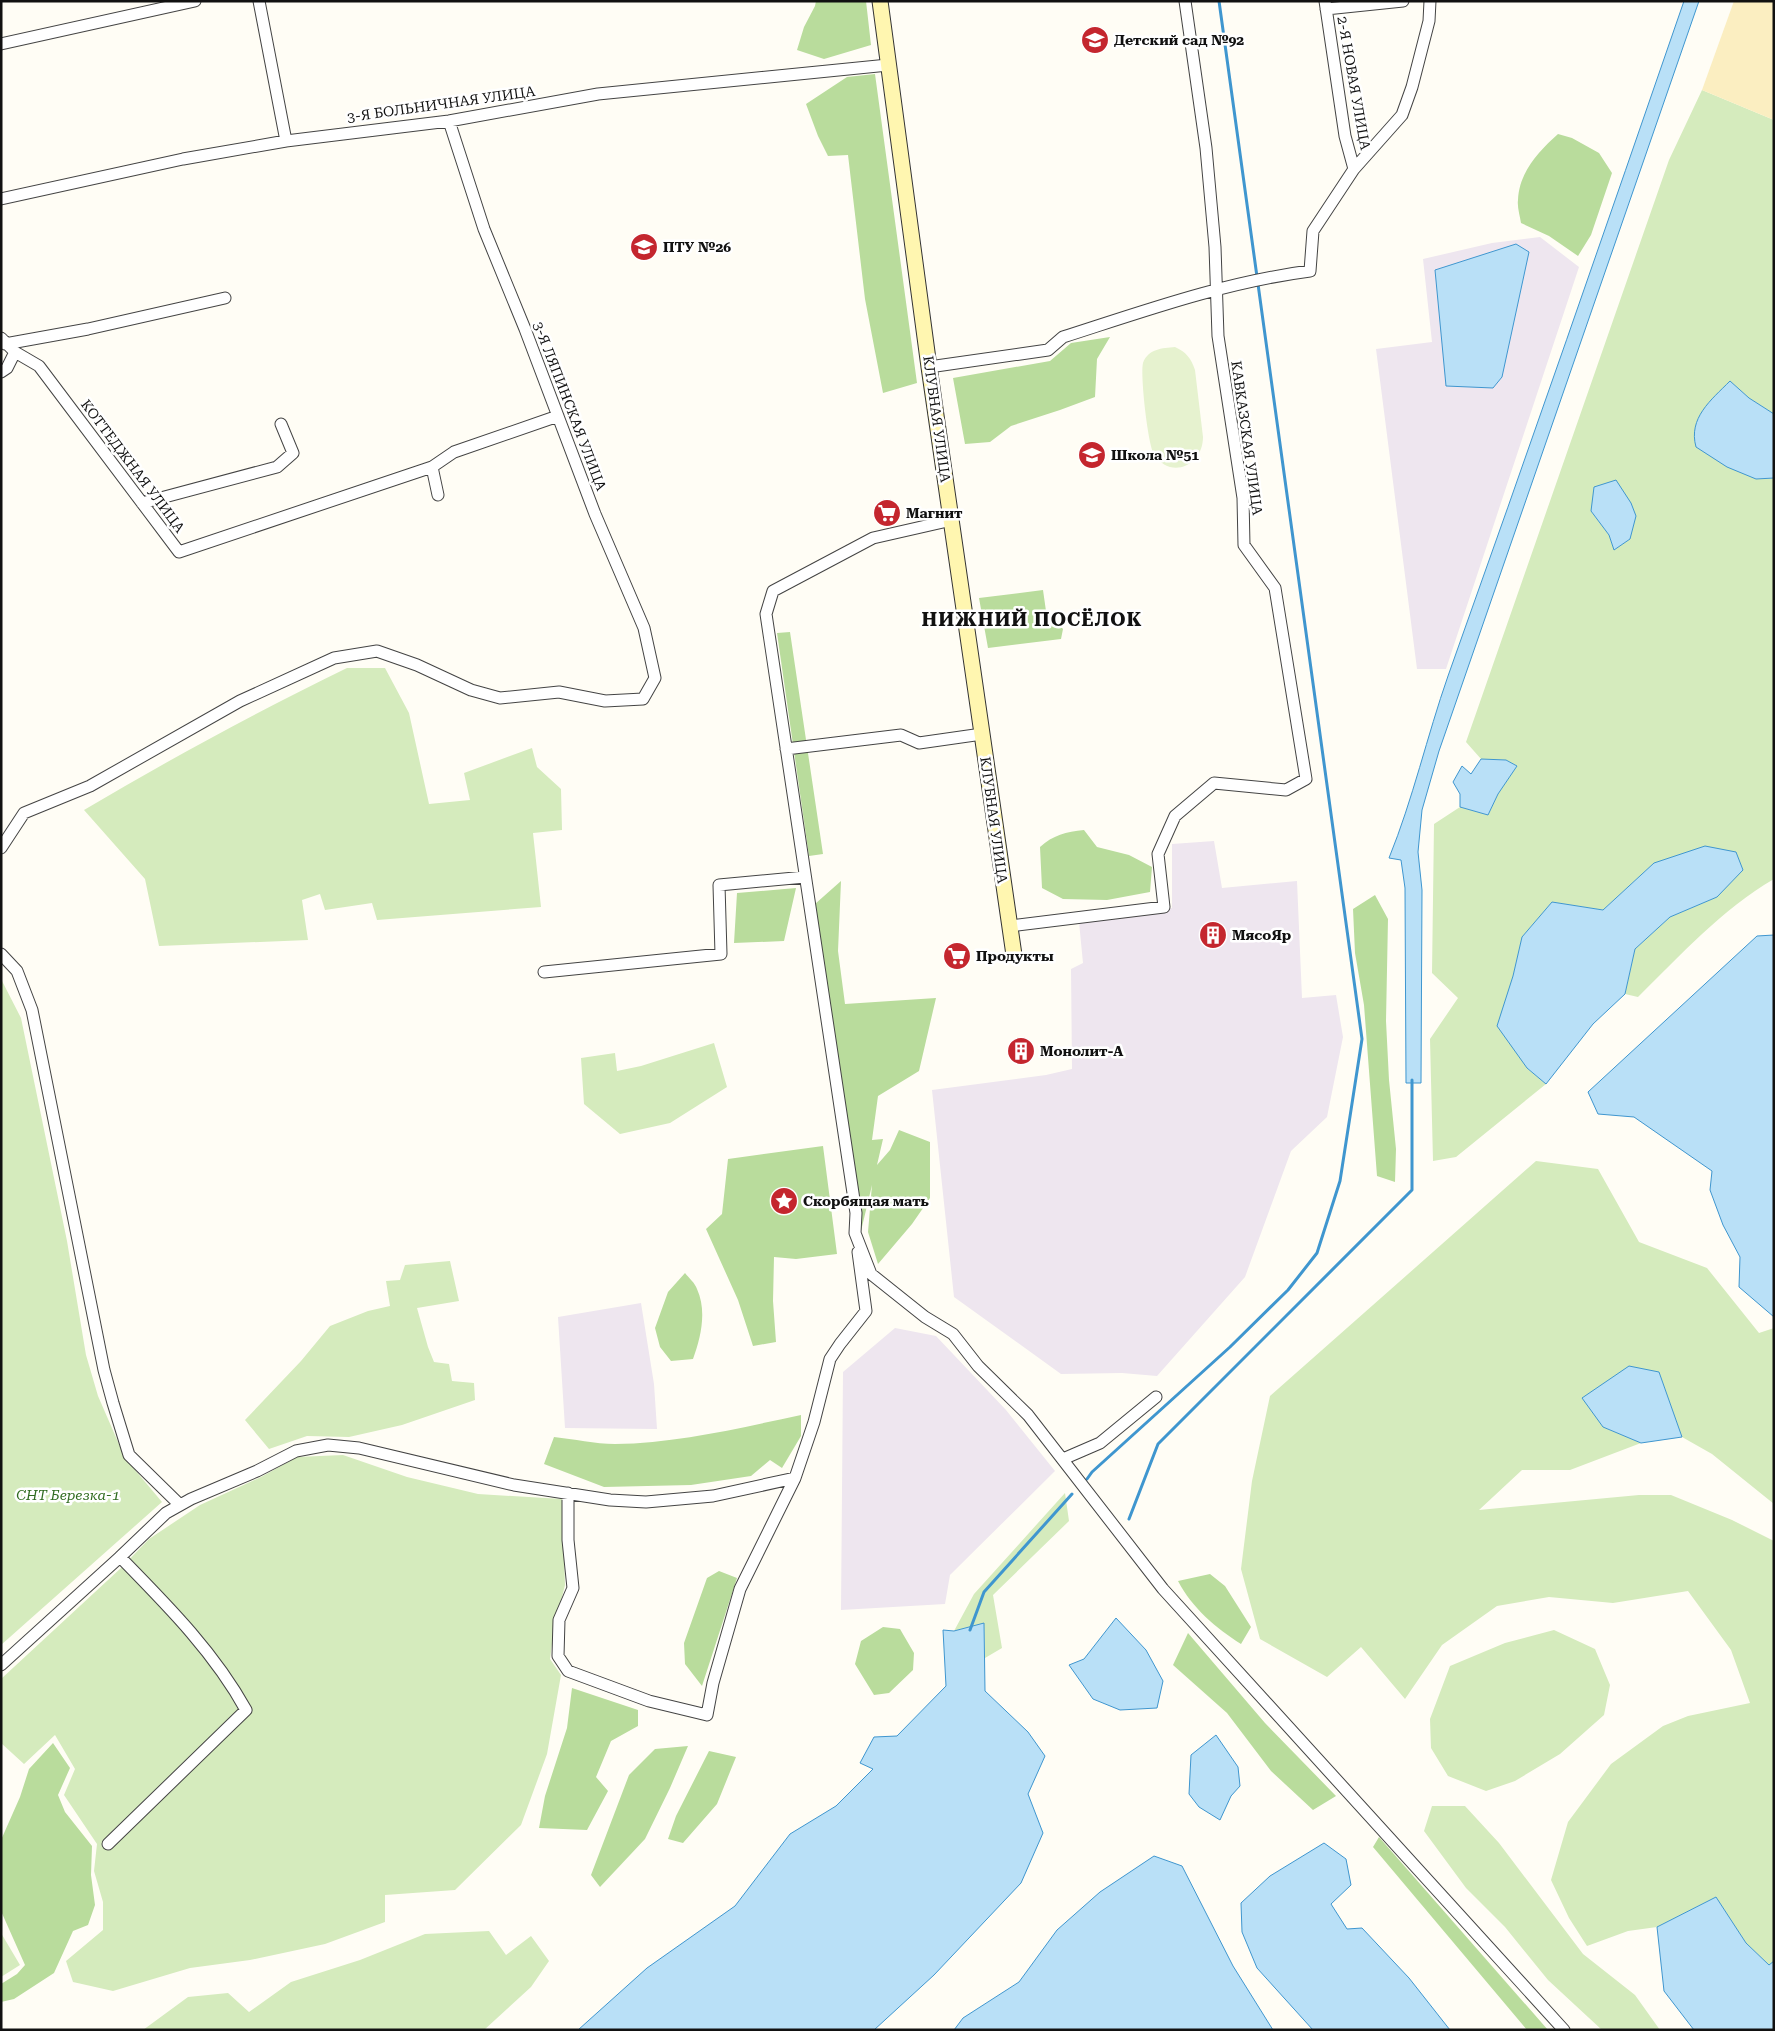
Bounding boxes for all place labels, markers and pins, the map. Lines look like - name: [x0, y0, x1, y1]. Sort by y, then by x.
- school or university icon: Детский сад №92: [1080, 25, 1110, 55]
- place label: Детский сад №92: [1114, 32, 1244, 48]
- school or university icon: ПТУ №26: [629, 232, 659, 262]
- place label: ПТУ №26: [663, 239, 731, 255]
- school or university icon: Школа №51: [1077, 440, 1107, 470]
- place label: Школа №51: [1111, 447, 1199, 463]
- supermarket icon: Магнит: [872, 498, 902, 528]
- place label: Магнит: [906, 505, 963, 521]
- building icon: МясоЯр: [1198, 920, 1228, 950]
- place label: МясоЯр: [1232, 927, 1291, 943]
- supermarket icon: Продукты: [942, 941, 972, 971]
- place label: Продукты: [976, 948, 1054, 964]
- building icon: Монолит-А: [1006, 1036, 1036, 1066]
- place label: Монолит-А: [1040, 1043, 1123, 1059]
- place icon: Скорбящая мать: [769, 1186, 799, 1216]
- place label: Скорбящая мать: [803, 1193, 930, 1209]

